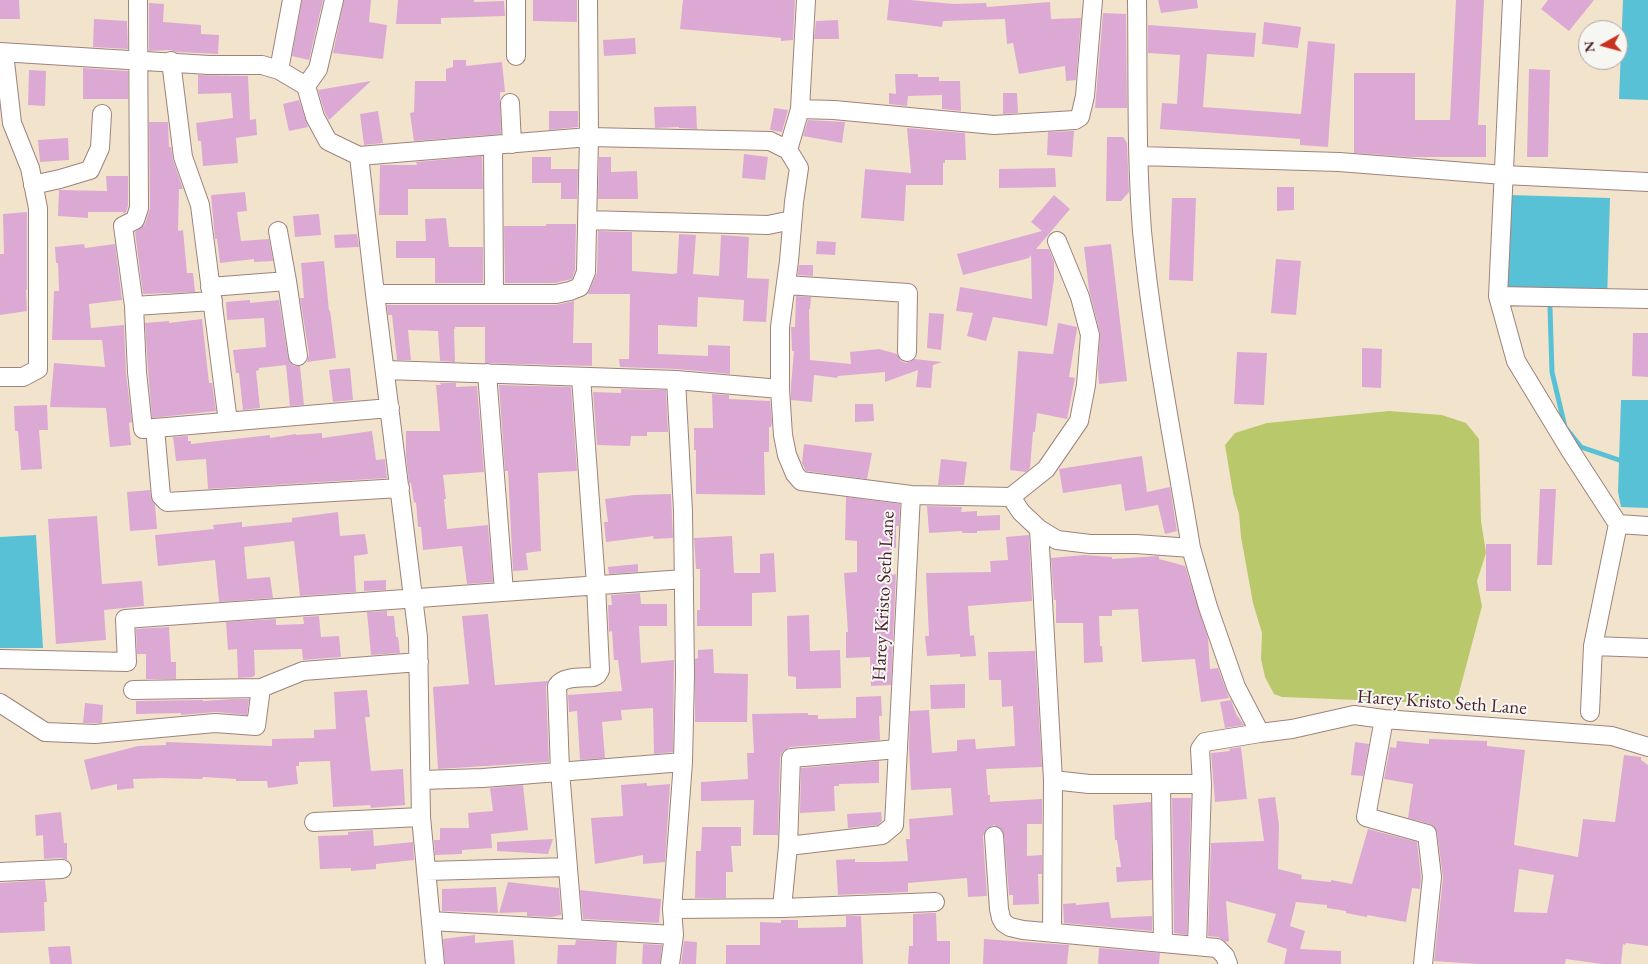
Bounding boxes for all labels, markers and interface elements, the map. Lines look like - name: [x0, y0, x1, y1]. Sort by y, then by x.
- north arrow: [1578, 20, 1628, 70]
- text: N: [1579, 40, 1599, 53]
- street label: Harey Kristo Seth Lane: [868, 511, 900, 681]
- street label: Harey Kristo Seth Lane: [1356, 686, 1528, 720]

